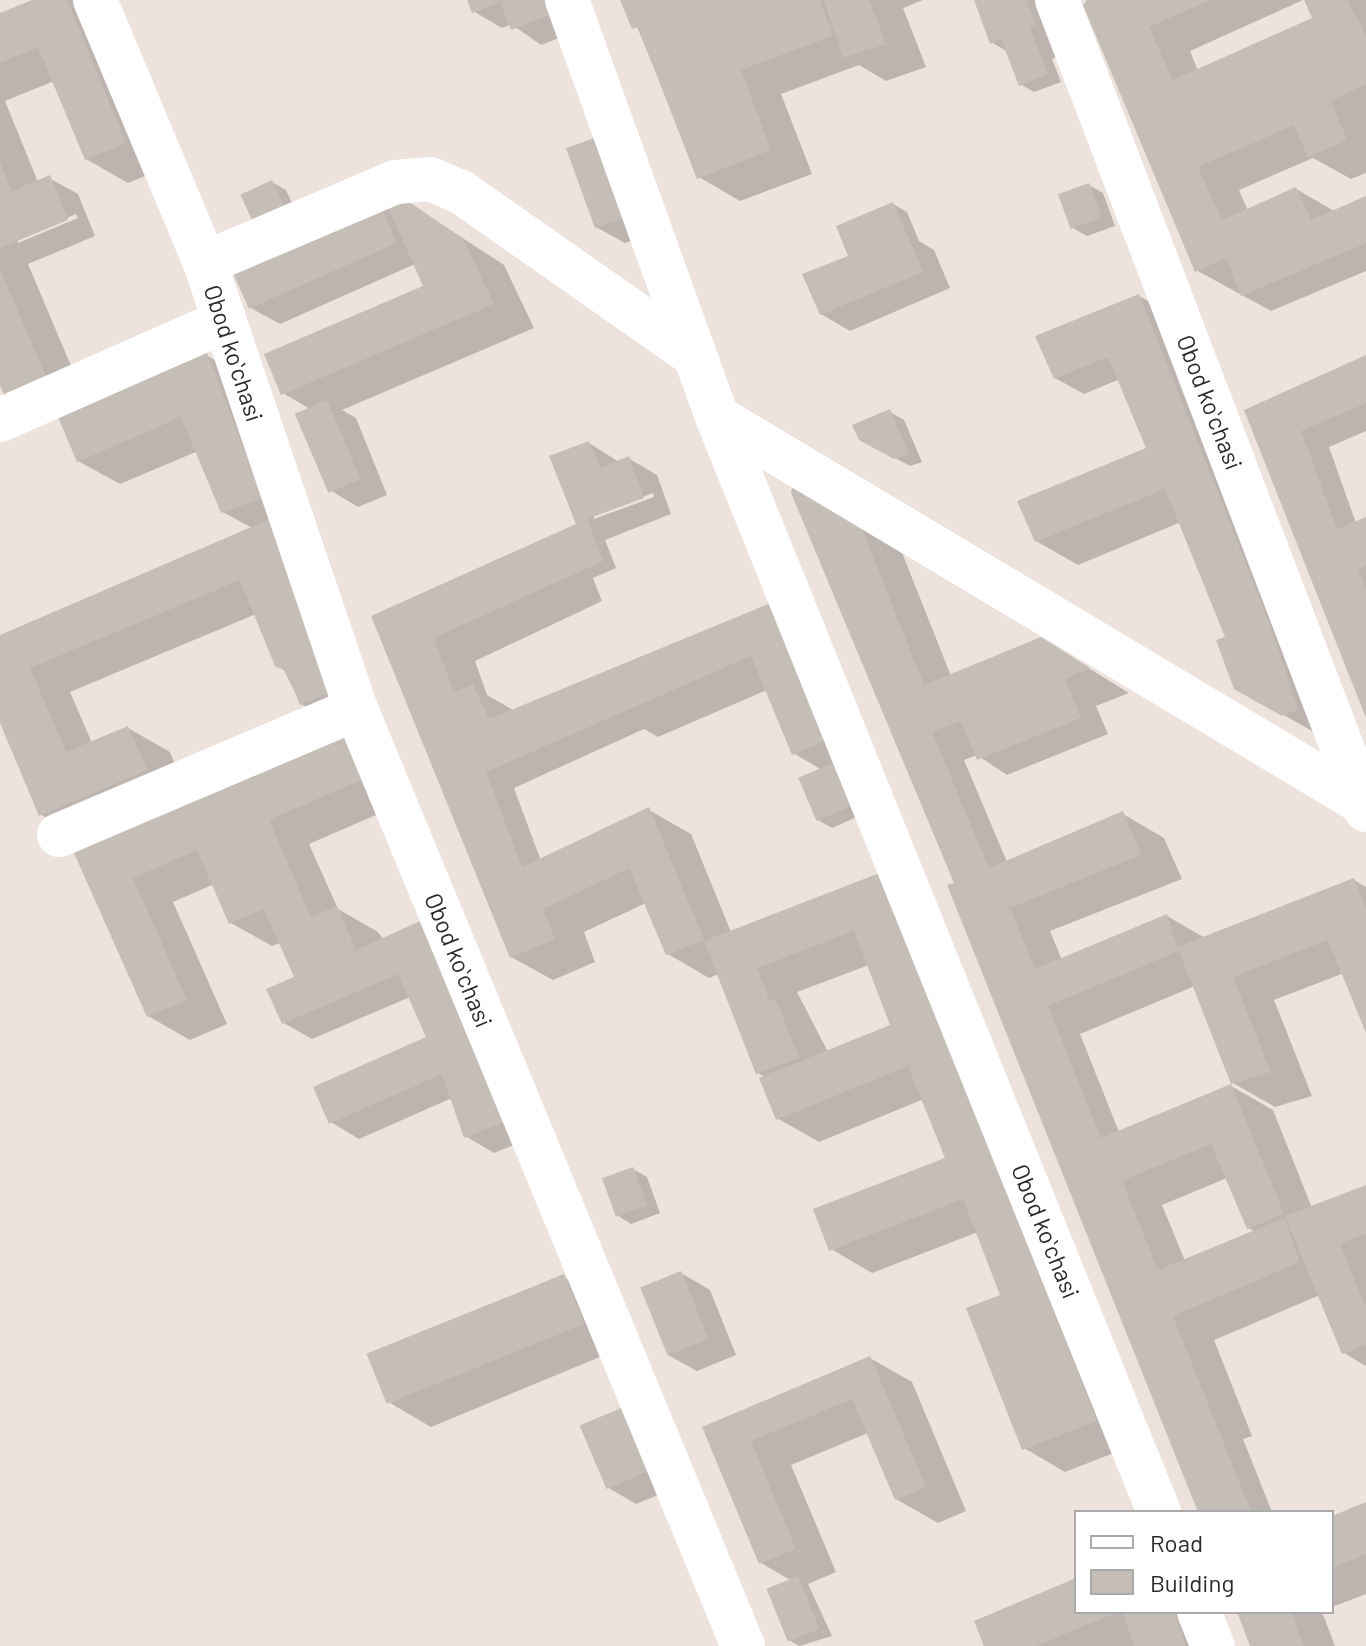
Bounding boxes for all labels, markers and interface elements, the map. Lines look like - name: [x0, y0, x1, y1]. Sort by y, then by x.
- street label: Obod koʻchasi: [198, 281, 270, 425]
- street label: Obod koʻchasi: [1171, 330, 1249, 474]
- street label: Obod koʻchasi: [419, 889, 499, 1031]
- street label: Obod koʻchasi: [1006, 1160, 1086, 1302]
- legend: [1074, 1510, 1334, 1614]
- text: Road: [1150, 1528, 1203, 1557]
- text: Building: [1150, 1568, 1234, 1597]

